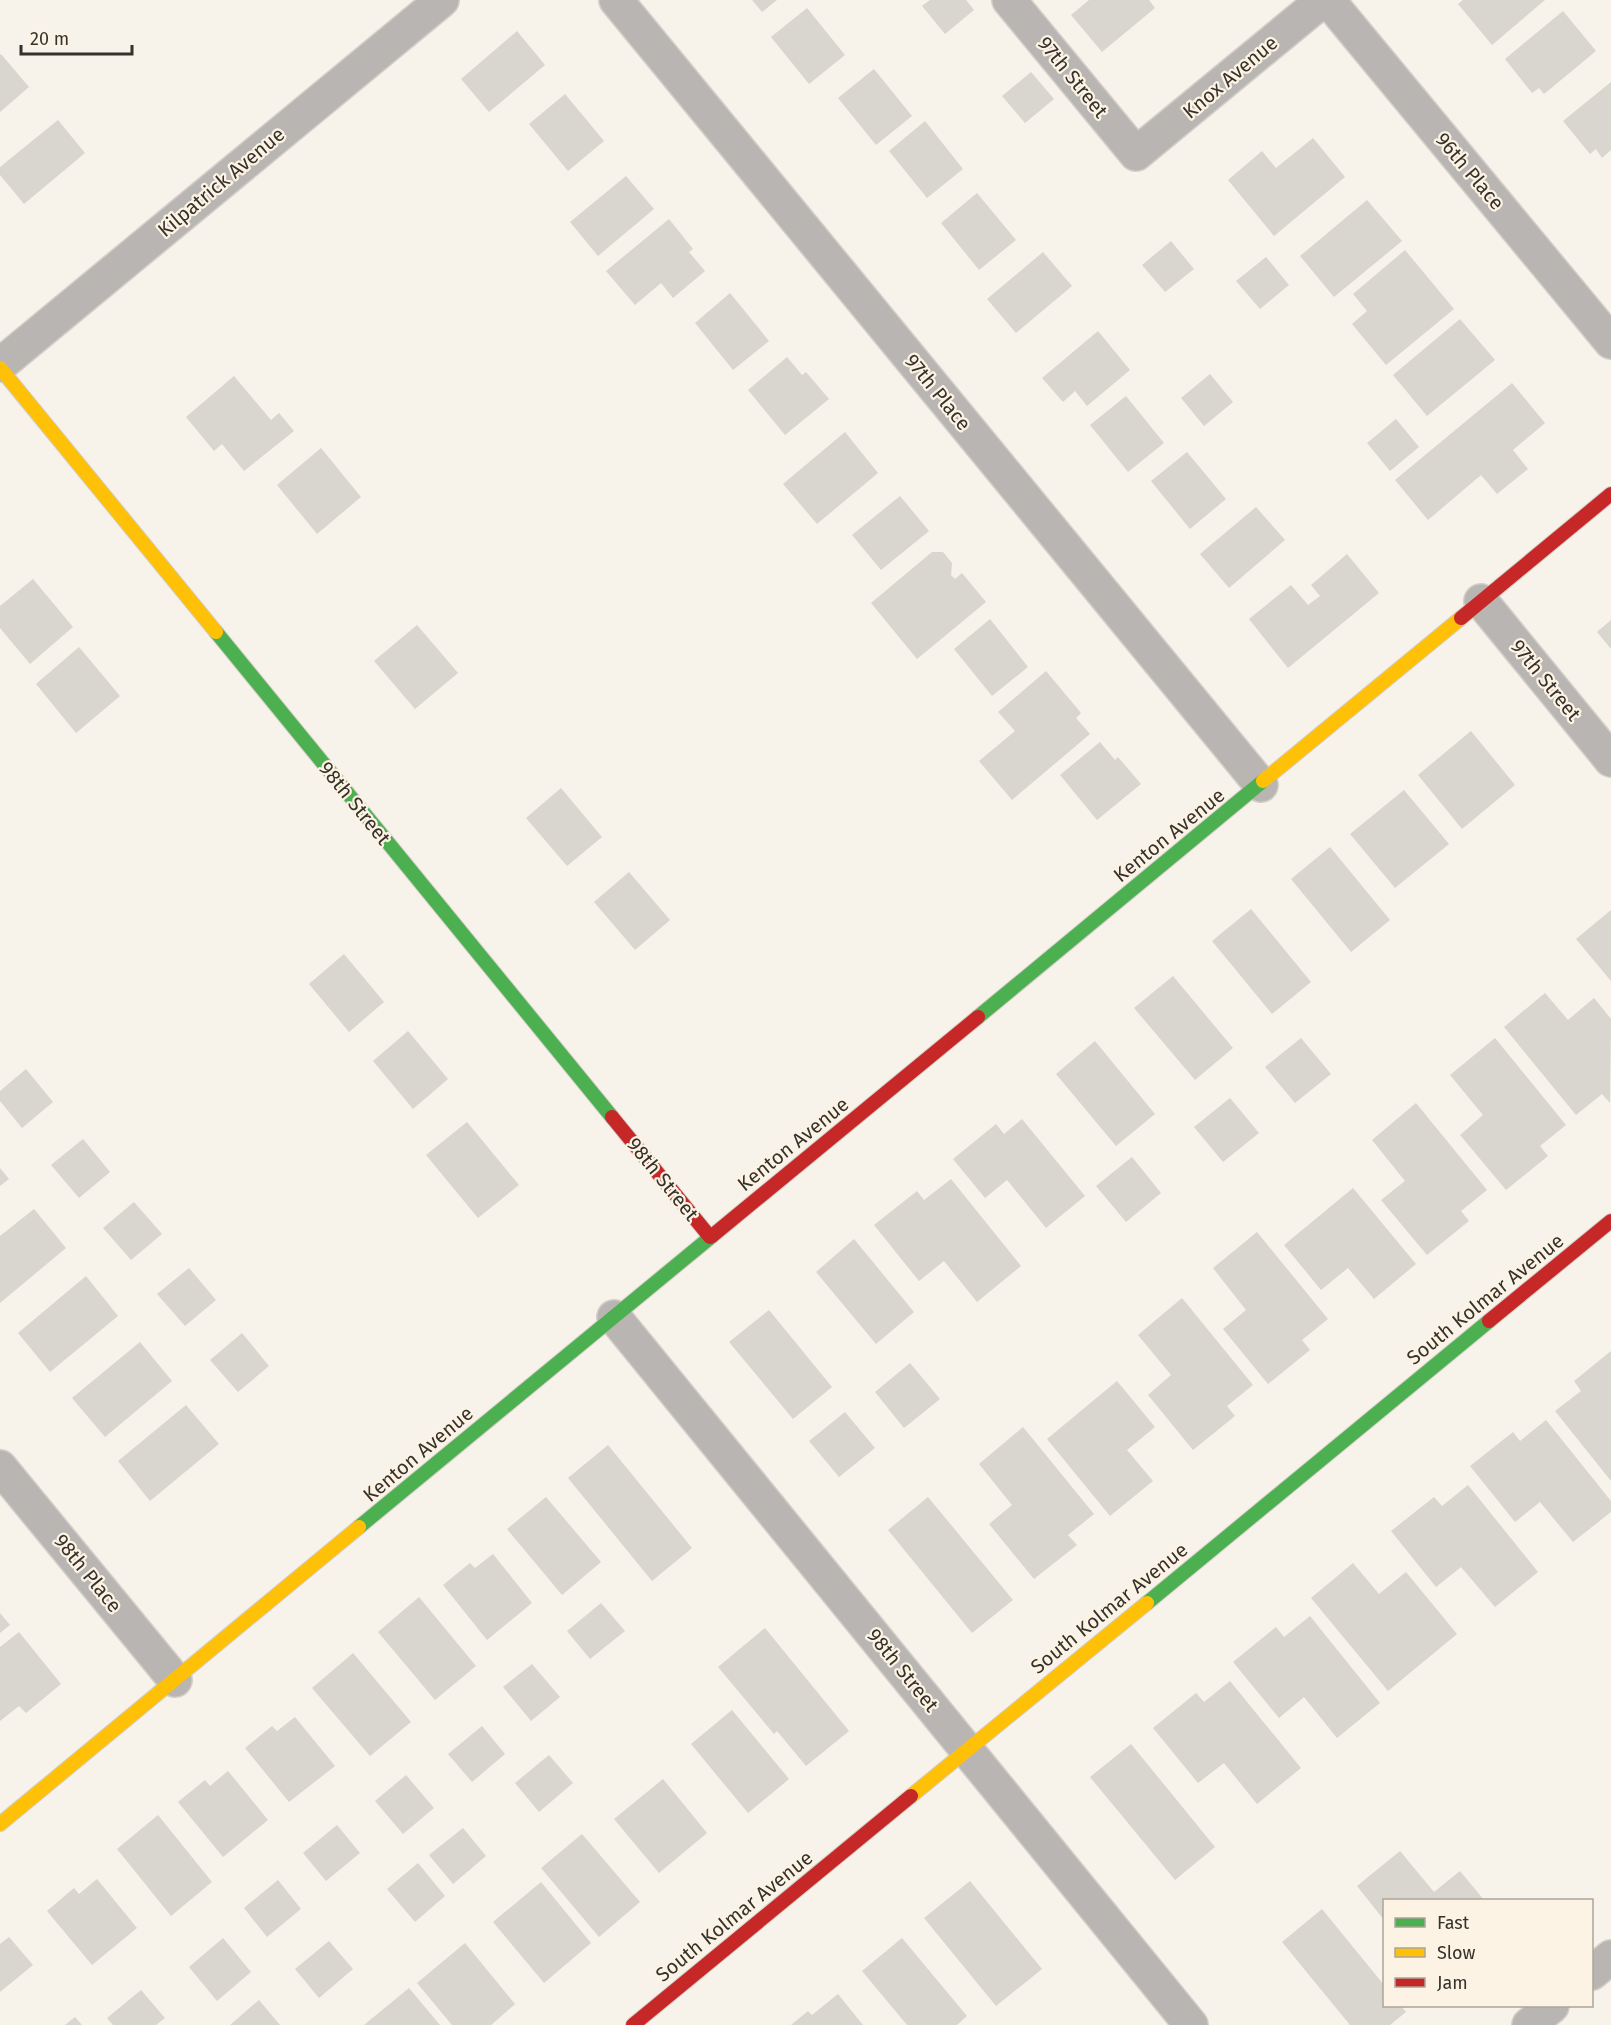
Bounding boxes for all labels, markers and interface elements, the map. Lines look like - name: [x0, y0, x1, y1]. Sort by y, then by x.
- scale bar: [21, 18, 132, 56]
- text: 20 m: [30, 28, 69, 50]
- street label: Knox Avenue: [1178, 30, 1282, 124]
- street label: 97th Street: [1033, 32, 1114, 123]
- street label: Kilpatrick Avenue: [153, 122, 289, 242]
- street label: 96th Place: [1431, 127, 1509, 215]
- street label: 97th Place: [900, 349, 976, 435]
- street label: 97th Street: [1506, 635, 1587, 726]
- street label: 98th Street: [314, 757, 396, 850]
- street label: Kenton Avenue: [1109, 783, 1229, 887]
- street label: Kenton Avenue: [733, 1092, 853, 1196]
- street label: 98th Street: [622, 1133, 704, 1226]
- street label: South Kolmar Avenue: [1402, 1228, 1568, 1370]
- street label: Kenton Avenue: [358, 1401, 478, 1507]
- street label: 98th Place: [49, 1529, 127, 1617]
- street label: South Kolmar Avenue: [1026, 1537, 1192, 1679]
- street label: 98th Street: [862, 1624, 944, 1717]
- street label: South Kolmar Avenue: [651, 1845, 817, 1987]
- legend: [1383, 1899, 1593, 2007]
- text: Fast: [1437, 1912, 1470, 1934]
- text: Slow: [1437, 1942, 1476, 1964]
- text: Jam: [1437, 1972, 1468, 1994]

